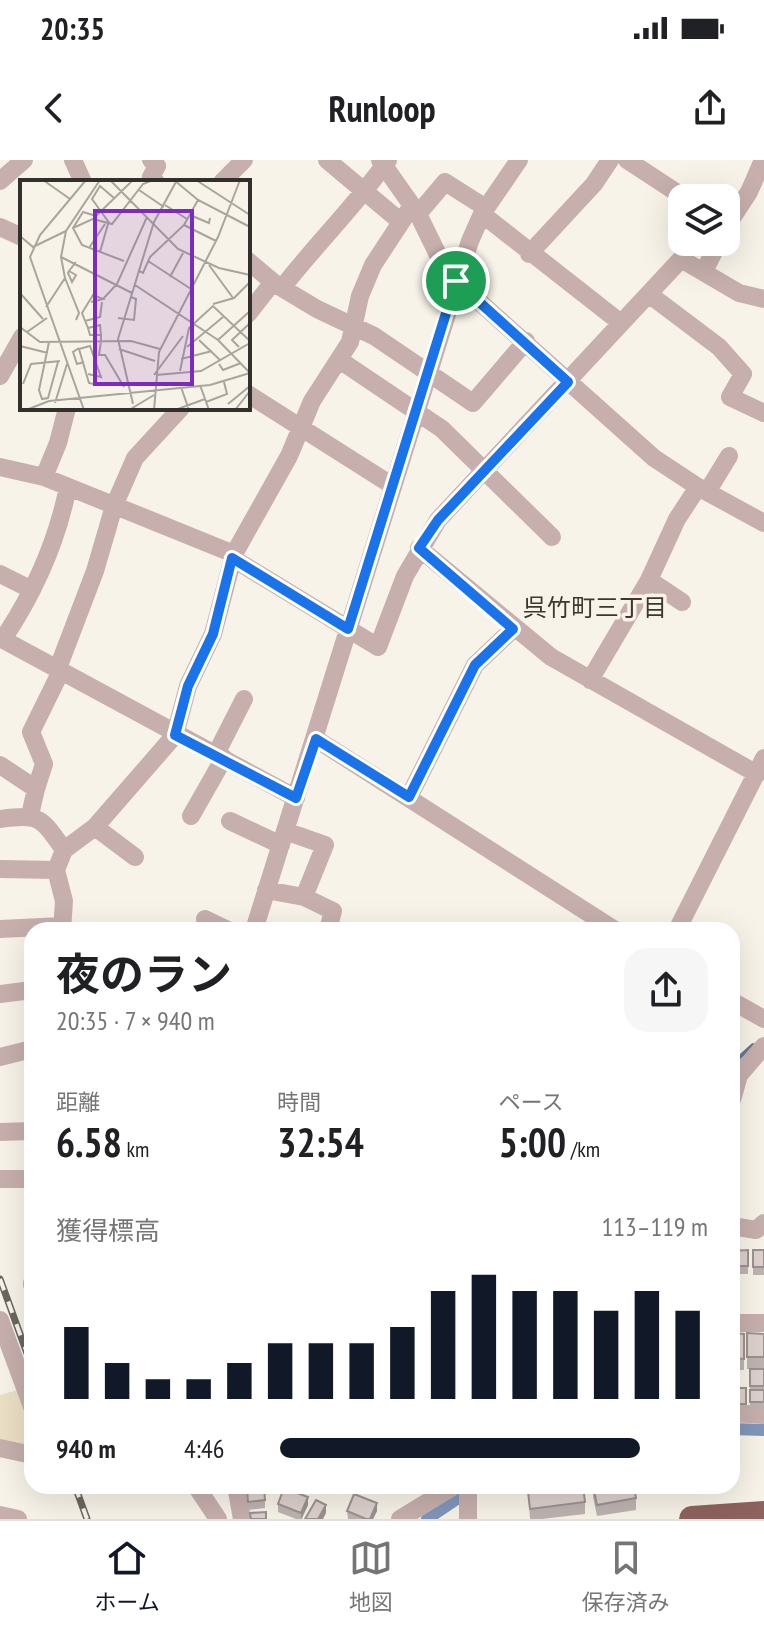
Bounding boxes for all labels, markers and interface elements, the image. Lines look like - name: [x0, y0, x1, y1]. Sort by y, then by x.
- text: 20:35: [40, 9, 105, 48]
- text: Runloop: [328, 85, 436, 132]
- icon: back: [32, 86, 76, 130]
- icon: share: [688, 86, 732, 130]
- inset map: [20, 180, 250, 410]
- map controls: [668, 184, 740, 256]
- button: layers: [668, 184, 740, 256]
- pin: [422, 247, 490, 315]
- icon: arrive: [434, 259, 478, 303]
- district label: 呉竹町三丁目: [523, 592, 667, 623]
- text: 夜のラン: [56, 945, 232, 1002]
- button: share: [624, 948, 708, 1032]
- text: 20:35 · 7 × 940 m: [56, 1004, 215, 1037]
- text: 距離: [56, 1088, 100, 1116]
- text: 時間: [277, 1088, 321, 1116]
- text: ペース: [499, 1088, 564, 1116]
- text: 6.58: [56, 1116, 122, 1168]
- text: 32:54: [277, 1116, 364, 1168]
- text: 5:00: [499, 1116, 566, 1168]
- text: km: [122, 1135, 149, 1163]
- text: /km: [566, 1135, 600, 1163]
- text: 113–119 m: [602, 1210, 708, 1243]
- text: 獲得標高: [56, 1214, 160, 1247]
- text: 940 m: [56, 1432, 116, 1465]
- text: 4:46: [184, 1432, 224, 1465]
- tab: ホーム: [94, 1536, 160, 1616]
- tab: 地図: [349, 1536, 393, 1616]
- tab: 保存済み: [582, 1536, 670, 1616]

